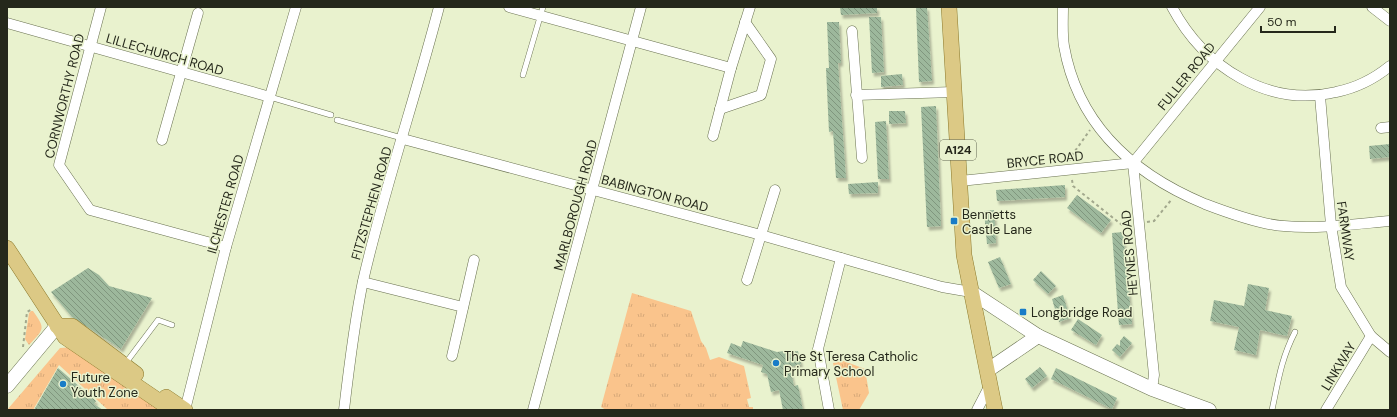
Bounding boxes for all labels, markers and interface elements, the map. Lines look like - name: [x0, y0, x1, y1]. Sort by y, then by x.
- scale bar: [1261, 8, 1335, 34]
- text: 50 m: [1267, 14, 1296, 30]
- street label: LILLECHURCH ROAD: [104, 30, 226, 79]
- street label: CORNWORTHY ROAD: [41, 32, 88, 160]
- street label: FULLER ROAD: [1154, 39, 1219, 114]
- street label: MARLBOROUGH ROAD: [550, 138, 601, 273]
- road number: A124: [940, 140, 976, 160]
- street label: FITZSTEPHEN ROAD: [347, 144, 396, 262]
- street label: BRYCE ROAD: [1006, 147, 1084, 172]
- street label: ILCHESTER ROAD: [203, 153, 248, 256]
- street label: BABINGTON ROAD: [600, 171, 710, 216]
- street label: FARMWAY: [1333, 200, 1358, 263]
- place label: Bennetts Castle Lane: [962, 206, 1032, 238]
- street label: HEYNES ROAD: [1117, 209, 1142, 296]
- marker: Bennetts Castle Lane: [949, 216, 959, 226]
- place label: Longbridge Road: [1031, 304, 1132, 321]
- marker: Longbridge Road: [1018, 307, 1028, 317]
- street label: LINKWAY: [1317, 339, 1360, 394]
- place label: The St Teresa Catholic Primary School: [784, 348, 918, 380]
- marker: The St Teresa Catholic Primary School: [771, 358, 781, 368]
- place label: Future Youth Zone: [71, 369, 138, 401]
- marker: Future Youth Zone: [58, 379, 68, 389]

